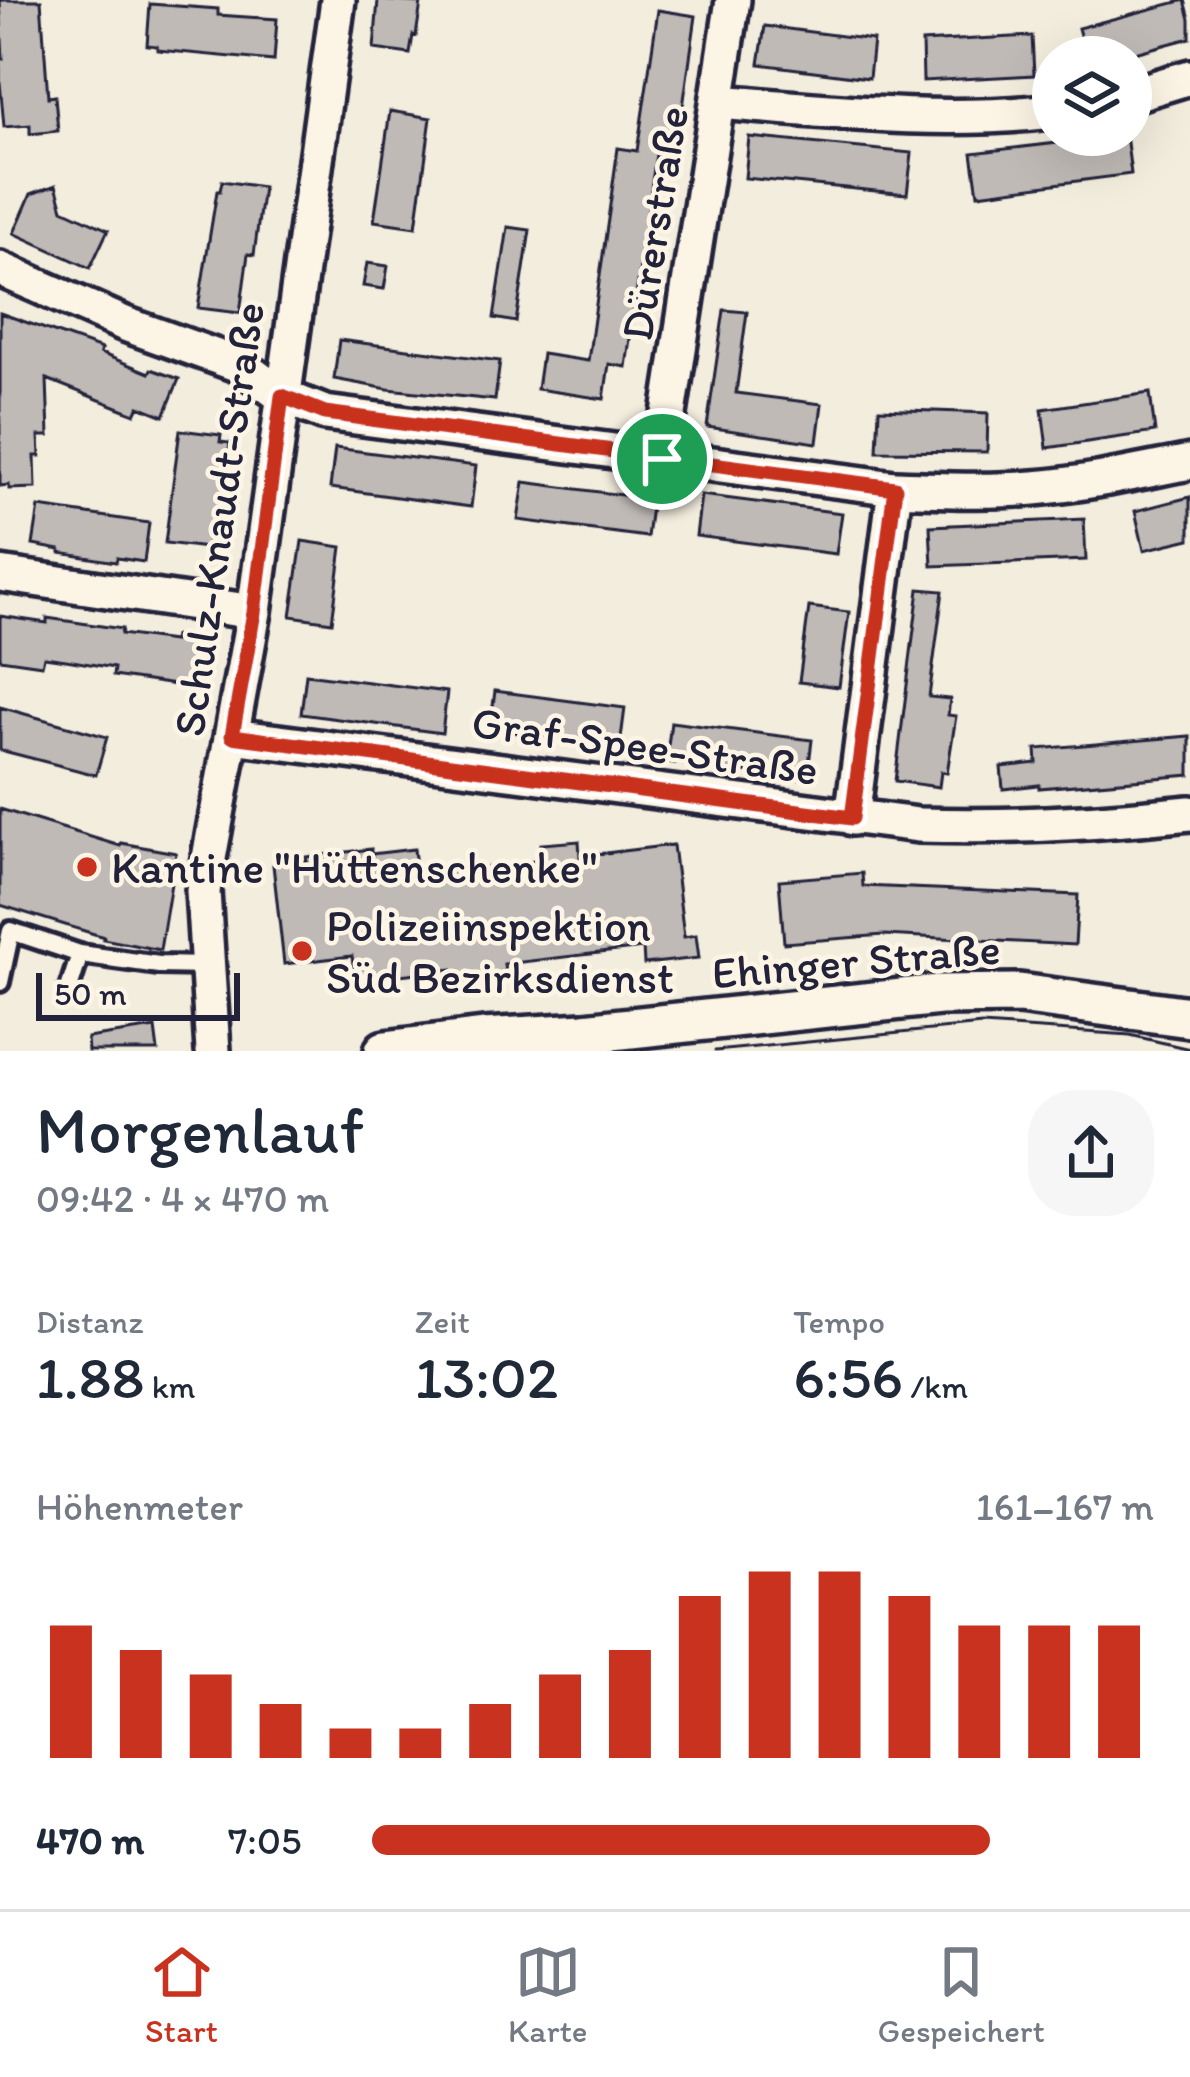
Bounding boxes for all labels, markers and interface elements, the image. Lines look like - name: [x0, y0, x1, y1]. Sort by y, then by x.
- map controls: [1032, 36, 1152, 156]
- button: layers: [1032, 36, 1152, 156]
- street label: Dürerstraße: [609, 102, 699, 344]
- street label: Schulz-Knaudt-Straße: [161, 299, 275, 739]
- pin: [611, 408, 713, 510]
- icon: arrive: [629, 426, 695, 492]
- street label: Graf-Spee-Straße: [468, 694, 822, 796]
- place label: Kantine "Hüttenschenke": [111, 840, 598, 894]
- marker: Kantine "Hüttenschenke": [74, 854, 100, 880]
- place label: Polizeiinspektion Süd Bezirksdienst: [326, 898, 674, 1004]
- street label: Ehinger Straße: [709, 920, 1003, 1000]
- marker: Polizeiinspektion Süd Bezirksdienst: [289, 938, 315, 964]
- scale bar: [36, 967, 240, 1020]
- text: 50 m: [54, 974, 127, 1013]
- text: Morgenlauf: [36, 1090, 364, 1170]
- button: share: [1028, 1090, 1154, 1216]
- text: 09:42 · 4 × 470 m: [36, 1175, 329, 1222]
- text: Distanz: [36, 1302, 144, 1341]
- text: Zeit: [415, 1302, 470, 1341]
- text: Tempo: [793, 1302, 885, 1341]
- text: 1.88: [36, 1341, 144, 1413]
- text: 13:02: [415, 1341, 558, 1413]
- text: 6:56: [793, 1341, 903, 1413]
- text: km: [144, 1367, 195, 1406]
- text: /km: [903, 1367, 968, 1406]
- text: Höhenmeter: [36, 1483, 243, 1530]
- text: 161–167 m: [976, 1483, 1154, 1530]
- text: 470 m: [36, 1817, 144, 1864]
- text: 7:05: [228, 1817, 301, 1864]
- tab: Start: [145, 1939, 218, 2050]
- tab: Karte: [508, 1939, 588, 2050]
- tab: Gespeichert: [878, 1939, 1045, 2050]

